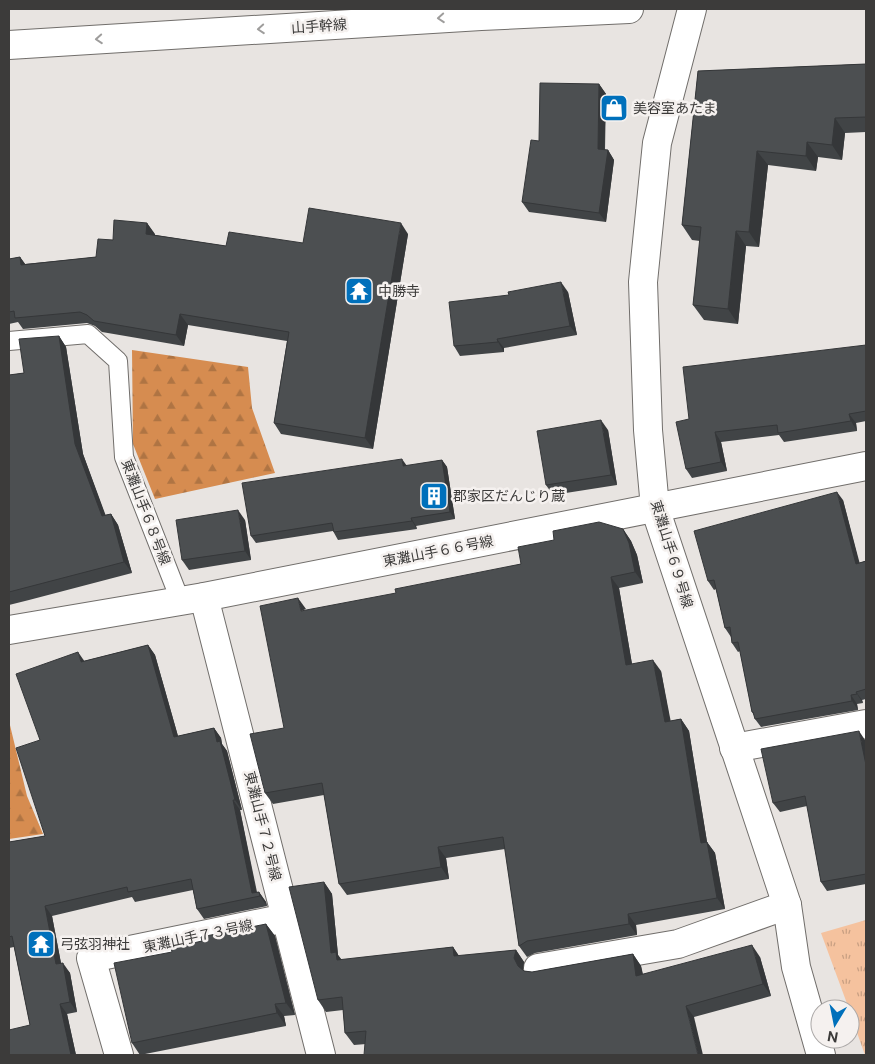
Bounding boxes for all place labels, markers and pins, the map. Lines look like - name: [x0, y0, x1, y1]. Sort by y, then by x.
- shop icon: 美容室あたま: [599, 93, 629, 123]
- place label: 美容室あたま: [633, 100, 717, 116]
- temple icon: 中勝寺: [344, 276, 374, 306]
- place label: 中勝寺: [378, 283, 420, 299]
- building icon: 郡家区だんじり蔵: [419, 481, 449, 511]
- place label: 郡家区だんじり蔵: [453, 488, 565, 504]
- temple icon: 弓弦羽神社: [26, 929, 56, 959]
- place label: 弓弦羽神社: [60, 936, 130, 952]

